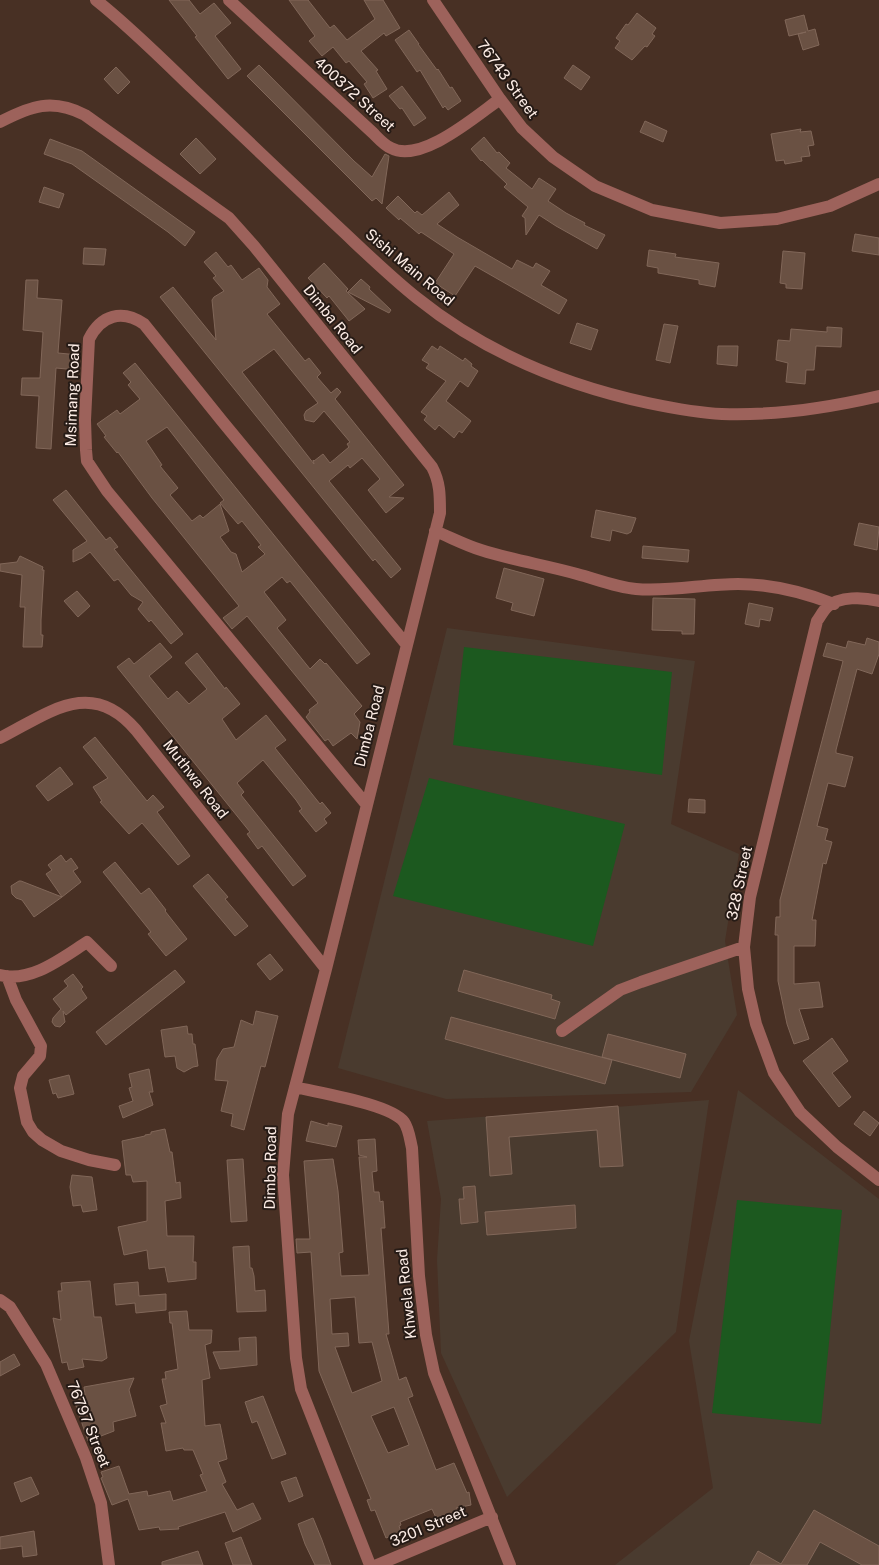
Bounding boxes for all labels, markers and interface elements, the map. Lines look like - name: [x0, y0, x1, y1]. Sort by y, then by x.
- street label: 76743 Street: [474, 36, 542, 122]
- street label: 400372 Street: [311, 53, 399, 135]
- street label: Sishi Main Road: [362, 225, 458, 309]
- street label: Dimba Road: [300, 281, 366, 357]
- street label: Msimang Road: [62, 343, 82, 447]
- street label: Dimba Road: [351, 683, 387, 769]
- street label: Muthwa Road: [160, 736, 232, 822]
- street label: 328 Street: [723, 844, 755, 922]
- street label: Dimba Road: [261, 1126, 279, 1210]
- street label: Khwela Road: [393, 1248, 419, 1340]
- street label: 76797 Street: [64, 1378, 114, 1470]
- street label: 3201 Street: [387, 1502, 469, 1550]

